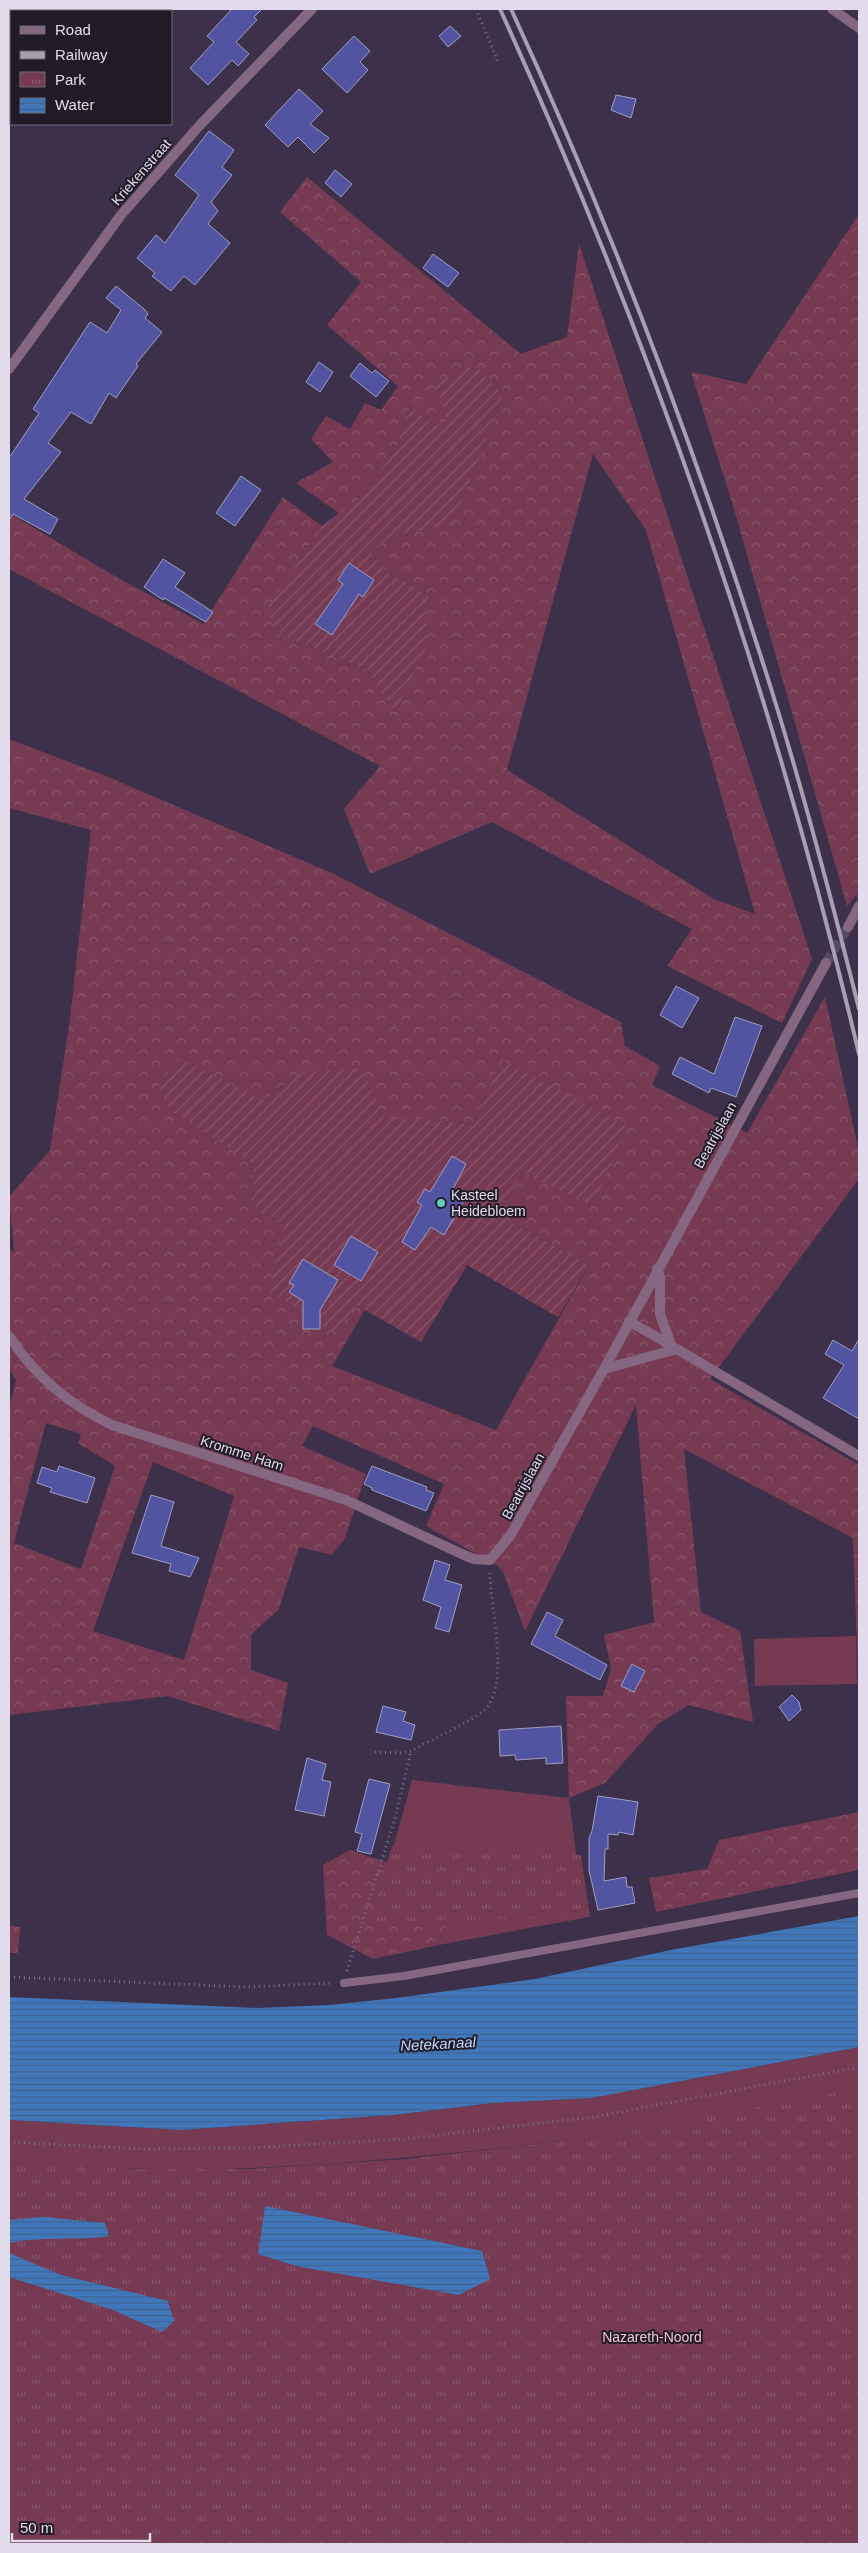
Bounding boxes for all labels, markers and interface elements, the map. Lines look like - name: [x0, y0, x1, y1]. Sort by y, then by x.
- legend: [10, 10, 172, 125]
- text: Road: [55, 21, 91, 38]
- text: Railway: [55, 46, 108, 63]
- text: Park: [55, 71, 86, 88]
- text: Water: [55, 96, 94, 113]
- street label: Kriekenstraat: [108, 136, 174, 208]
- street label: Beatrijslaan: [690, 1099, 740, 1171]
- place label: Kasteel Heidebloem: [451, 1187, 526, 1219]
- marker: Kasteel Heidebloem: [435, 1197, 447, 1209]
- street label: Kromme Ham: [198, 1432, 286, 1474]
- street label: Beatrijslaan: [498, 1450, 548, 1522]
- water label: Netekanaal: [400, 2033, 477, 2054]
- park label: Nazareth-Noord: [602, 2329, 702, 2345]
- scale bar: [12, 2510, 150, 2542]
- text: 50 m: [20, 2519, 53, 2536]

